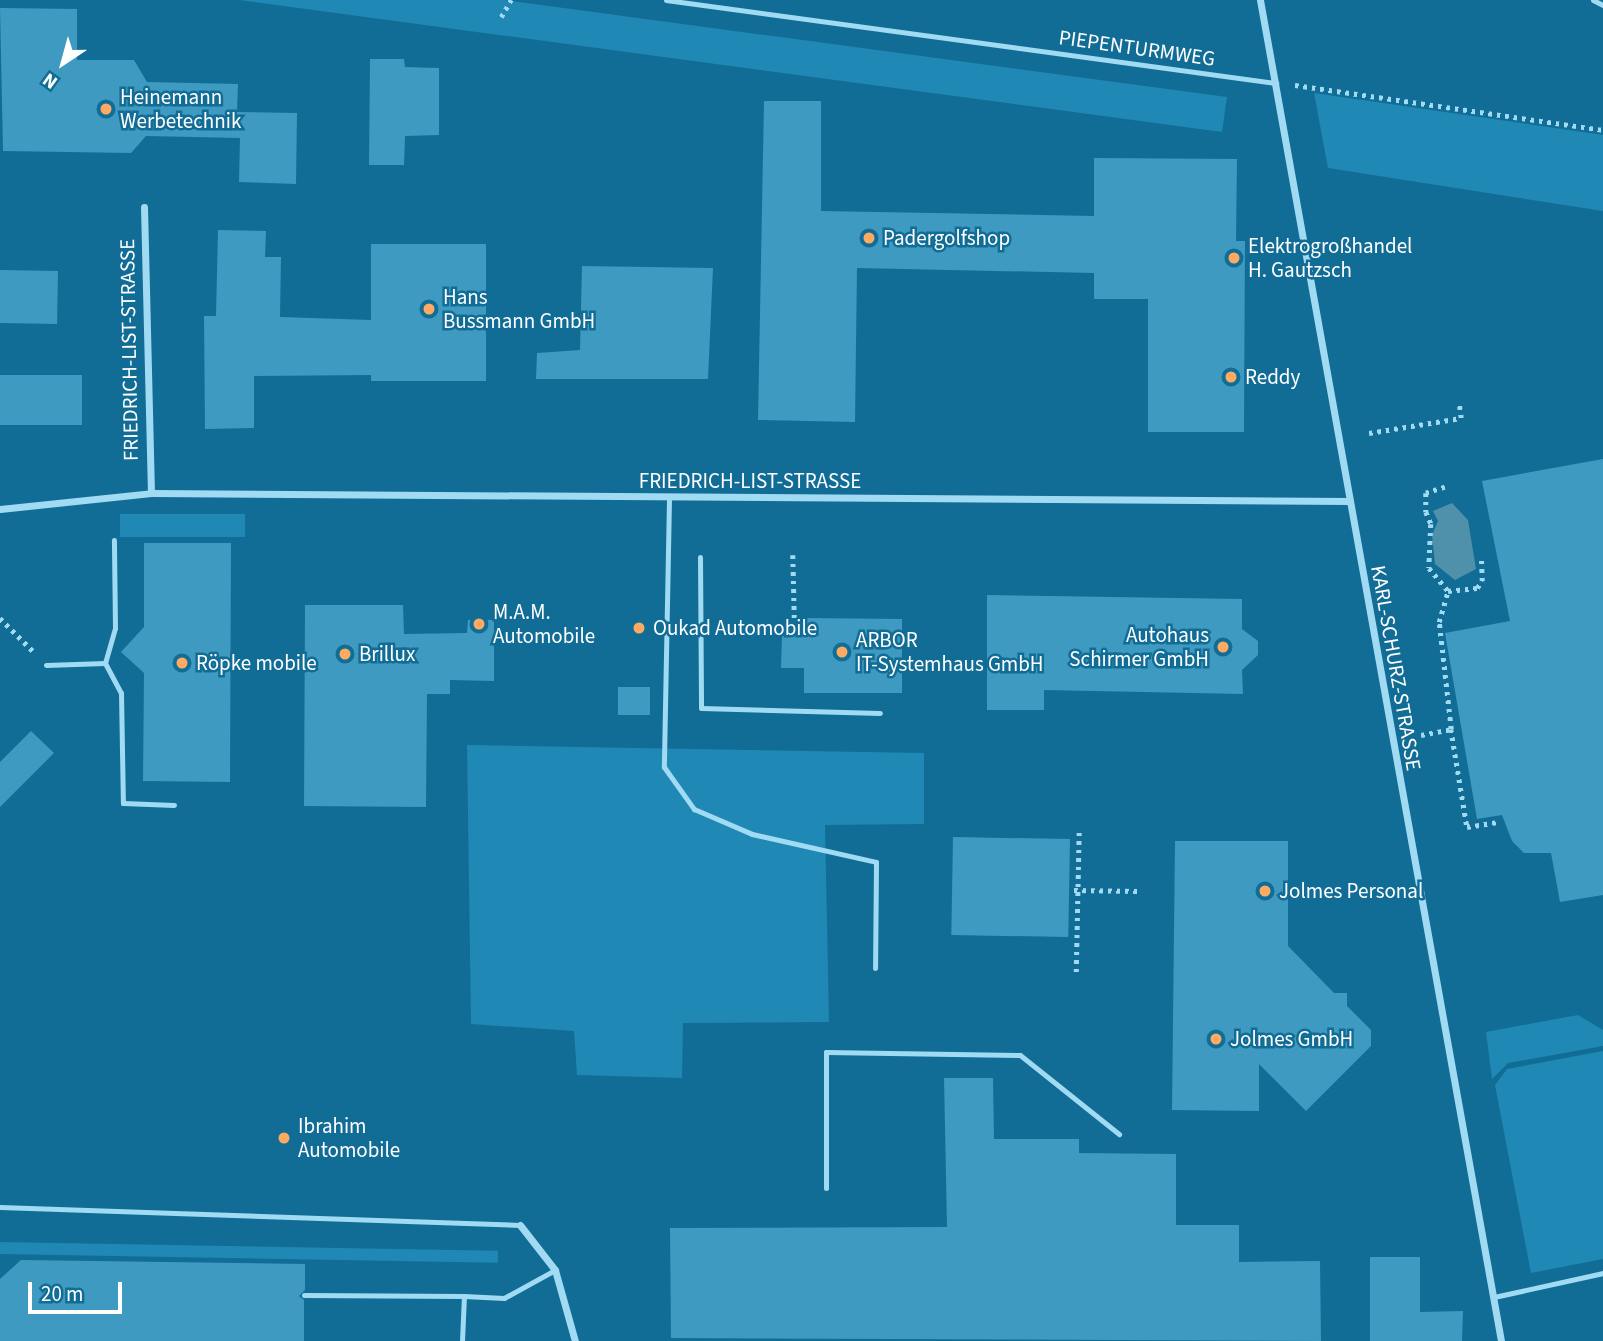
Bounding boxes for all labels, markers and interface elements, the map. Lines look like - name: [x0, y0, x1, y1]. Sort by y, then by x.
- street label: PIEPENTURMWEG: [1057, 25, 1217, 71]
- north arrow: [28, 28, 98, 98]
- text: N: [37, 66, 63, 95]
- place label: Heinemann Werbetechnik: [120, 84, 241, 134]
- marker: Heinemann Werbetechnik: [98, 101, 114, 117]
- place label: Padergolfshop: [883, 225, 1010, 251]
- marker: Padergolfshop: [861, 230, 877, 246]
- place label: Elektrogroßhandel H. Gautzsch: [1248, 233, 1412, 283]
- street label: FRIEDRICH-LIST-STRASSE: [114, 239, 144, 461]
- marker: Elektrogroßhandel H. Gautzsch: [1226, 250, 1242, 266]
- place label: Hans Bussmann GmbH: [443, 284, 595, 334]
- marker: Hans Bussmann GmbH: [421, 301, 437, 317]
- place label: Reddy: [1245, 364, 1300, 390]
- marker: Reddy: [1223, 369, 1239, 385]
- street label: FRIEDRICH-LIST-STRASSE: [639, 468, 861, 494]
- street label: KARL-SCHURZ-STRASSE: [1366, 563, 1426, 773]
- place label: M.A.M. Automobile: [493, 599, 595, 649]
- place label: Oukad Automobile: [653, 615, 817, 641]
- marker: M.A.M. Automobile: [471, 616, 487, 632]
- marker: Oukad Automobile: [631, 620, 647, 636]
- place label: Autohaus Schirmer GmbH: [1069, 622, 1209, 672]
- place label: ARBOR IT-Systemhaus GmbH: [856, 627, 1044, 677]
- marker: Autohaus Schirmer GmbH: [1215, 639, 1231, 655]
- place label: Brillux: [359, 641, 415, 667]
- marker: ARBOR IT-Systemhaus GmbH: [834, 644, 850, 660]
- marker: Brillux: [337, 646, 353, 662]
- place label: Röpke mobile: [196, 650, 317, 676]
- marker: Röpke mobile: [174, 655, 190, 671]
- place label: Jolmes Personal: [1279, 878, 1423, 904]
- marker: Jolmes Personal: [1257, 883, 1273, 899]
- place label: Jolmes GmbH: [1230, 1026, 1353, 1052]
- marker: Jolmes GmbH: [1208, 1031, 1224, 1047]
- place label: Ibrahim Automobile: [298, 1113, 400, 1163]
- marker: Ibrahim Automobile: [276, 1130, 292, 1146]
- scale bar: [32, 1268, 126, 1312]
- text: 20 m: [41, 1279, 83, 1309]

